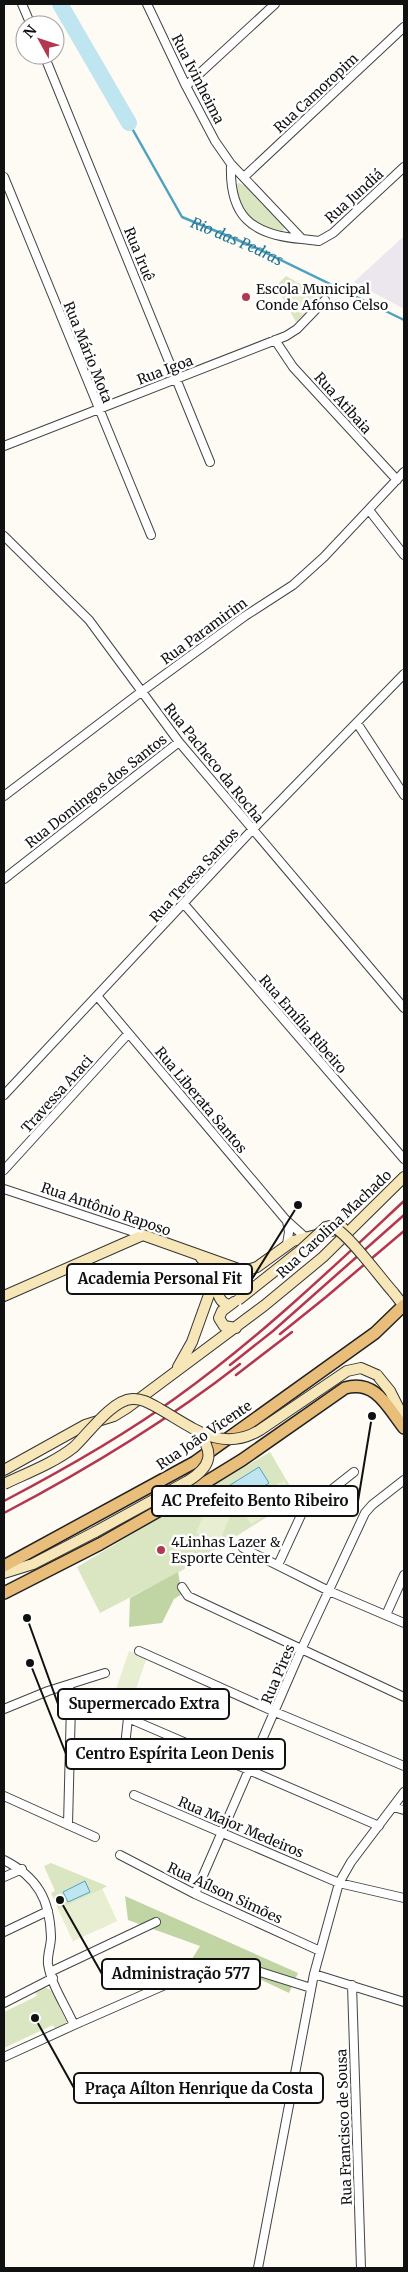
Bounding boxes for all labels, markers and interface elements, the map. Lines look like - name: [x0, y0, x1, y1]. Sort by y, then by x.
- north arrow: [15, 15, 65, 65]
- text: N: [20, 22, 40, 42]
- street label: Rua Ivinheima: [168, 31, 229, 127]
- street label: Rua Camoropim: [270, 49, 362, 137]
- street label: Rua Jundiá: [321, 165, 387, 227]
- water label: Rio das Pedras: [188, 212, 286, 269]
- street label: Rua Iruê: [120, 224, 158, 284]
- place label: Escola Municipal Conde Afonso Celso: [256, 280, 388, 314]
- marker: Escola Municipal Conde Afonso Celso: [240, 291, 252, 303]
- street label: Rua Mário Mota: [59, 299, 117, 406]
- street label: Rua Igoa: [135, 351, 196, 389]
- street label: Rua Atibaia: [311, 368, 376, 438]
- street label: Rua Paramirim: [157, 594, 251, 668]
- street label: Rua Pacheco da Rocha: [160, 700, 268, 827]
- street label: Rua Domingos dos Santos: [22, 730, 170, 852]
- street label: Rua Teresa Santos: [146, 824, 242, 926]
- street label: Rua Emília Ribeiro: [255, 971, 351, 1077]
- street label: Rua Liberata Santos: [151, 1043, 251, 1157]
- street label: Travessa Araci: [17, 1051, 97, 1137]
- street label: Rua Carolina Machado: [273, 1166, 395, 1282]
- street label: Rua Antônio Raposo: [39, 1178, 173, 1240]
- callout: Academia Personal Fit: [67, 1264, 252, 1294]
- text: Academia Personal Fit: [77, 1269, 242, 1288]
- street label: Rua João Vicente: [153, 1397, 255, 1473]
- callout: AC Prefeito Bento Ribeiro: [152, 1486, 358, 1516]
- text: AC Prefeito Bento Ribeiro: [161, 1491, 348, 1510]
- place label: 4Linhas Lazer & Esporte Center: [171, 1533, 281, 1567]
- marker: 4Linhas Lazer & Esporte Center: [155, 1544, 167, 1556]
- street label: Rua Pires: [257, 1641, 299, 1706]
- callout: Supermercado Extra: [58, 1689, 229, 1719]
- text: Supermercado Extra: [68, 1694, 220, 1713]
- callout: Centro Espírita Leon Denis: [66, 1739, 285, 1769]
- text: Centro Espírita Leon Denis: [76, 1744, 275, 1763]
- street label: Rua Major Medeiros: [175, 1792, 307, 1862]
- street label: Rua Aílson Simões: [165, 1858, 286, 1928]
- callout: Administração 577: [102, 1959, 260, 1989]
- text: Administração 577: [111, 1964, 250, 1983]
- street label: Rua Francisco de Sousa: [332, 2048, 356, 2205]
- callout: Praça Aílton Henrique da Costa: [74, 2073, 323, 2103]
- text: Praça Aílton Henrique da Costa: [85, 2079, 314, 2098]

